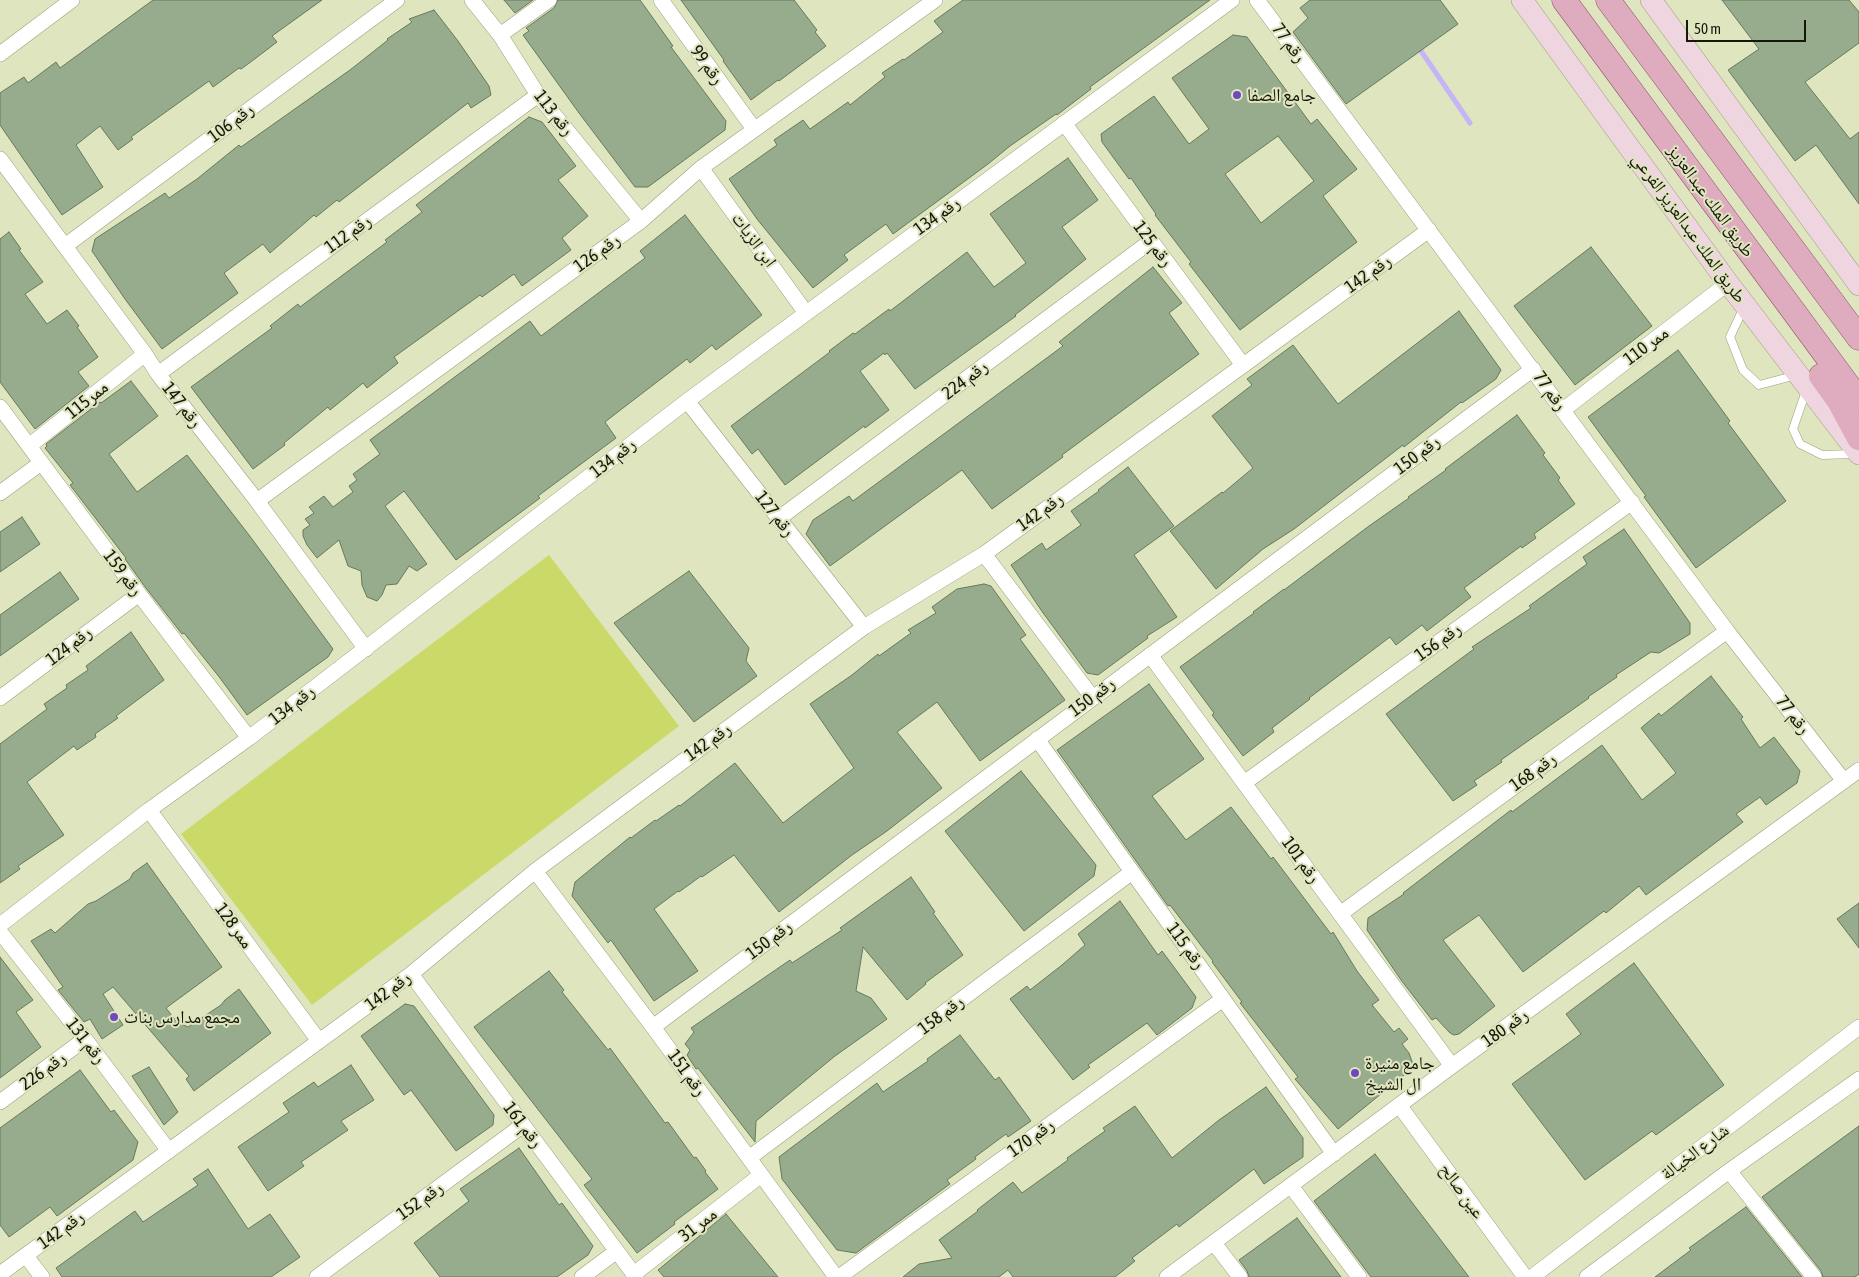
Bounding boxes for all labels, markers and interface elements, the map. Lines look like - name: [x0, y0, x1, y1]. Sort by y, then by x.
- scale bar: [1689, 10, 1809, 42]
- street label: رقم 77: [1267, 19, 1311, 67]
- text: 50 m: [1694, 20, 1721, 37]
- street label: رقم 99: [686, 41, 728, 89]
- place label: جامع الصفا: [1247, 84, 1316, 106]
- street label: رقم 113: [530, 86, 578, 140]
- marker: جامع الصفا: [1231, 89, 1243, 101]
- street label: رقم 106: [204, 99, 258, 147]
- street label: طريق الملك عبدالعزيز: [1663, 140, 1759, 262]
- street label: طريق الملك عبدالعزيز الفرعي: [1627, 149, 1751, 307]
- street label: رقم 134: [910, 192, 964, 240]
- street label: ابن الزيات: [727, 208, 781, 272]
- street label: رقم 112: [321, 210, 375, 258]
- street label: رقم 125: [1129, 217, 1177, 271]
- street label: رقم 126: [570, 229, 624, 277]
- street label: رقم 142: [1341, 250, 1395, 298]
- street label: 110 ممر: [1619, 322, 1673, 370]
- street label: رقم 224: [938, 356, 992, 404]
- street label: رقم 77: [1529, 367, 1571, 415]
- street label: ممر115: [61, 376, 113, 424]
- street label: رقم 147: [158, 378, 206, 432]
- street label: رقم 150: [1390, 431, 1444, 479]
- street label: رقم 134: [586, 434, 640, 482]
- street label: رقم 127: [751, 487, 799, 541]
- street label: رقم 142: [1013, 488, 1067, 536]
- street label: رقم 159: [99, 546, 147, 600]
- street label: رقم 156: [1411, 618, 1465, 666]
- street label: رقم 124: [42, 622, 96, 670]
- street label: رقم 150: [1065, 673, 1119, 721]
- street label: رقم 134: [265, 681, 319, 729]
- street label: رقم 77: [1771, 691, 1815, 739]
- street label: رقم 142: [681, 718, 735, 766]
- street label: رقم 168: [1506, 748, 1560, 796]
- street label: رقم 101: [1277, 833, 1325, 887]
- street label: ممر 128: [210, 899, 258, 953]
- street label: رقم 150: [742, 916, 796, 964]
- street label: رقم 115: [1162, 919, 1210, 973]
- street label: رقم 142: [361, 967, 415, 1015]
- street label: رقم 158: [914, 991, 968, 1039]
- street label: رقم 180: [1478, 1004, 1532, 1052]
- place label: مجمع مدارس بنات: [124, 1006, 240, 1028]
- marker: مجمع مدارس بنات: [108, 1011, 120, 1023]
- street label: رقم 131: [62, 1014, 110, 1068]
- street label: رقم 151: [663, 1046, 711, 1100]
- street label: رقم 226: [16, 1047, 70, 1095]
- place label: جامع منيرة ال الشيخ: [1365, 1052, 1435, 1094]
- marker: جامع منيرة ال الشيخ: [1349, 1067, 1361, 1079]
- street label: رقم 161: [499, 1098, 547, 1152]
- street label: رقم 170: [1004, 1114, 1058, 1162]
- street label: شارع الخيالة: [1657, 1119, 1733, 1185]
- street label: عين صالح: [1435, 1159, 1489, 1223]
- street label: رقم 152: [393, 1177, 447, 1225]
- street label: ممر 31: [675, 1203, 721, 1247]
- street label: رقم 142: [34, 1206, 88, 1254]

